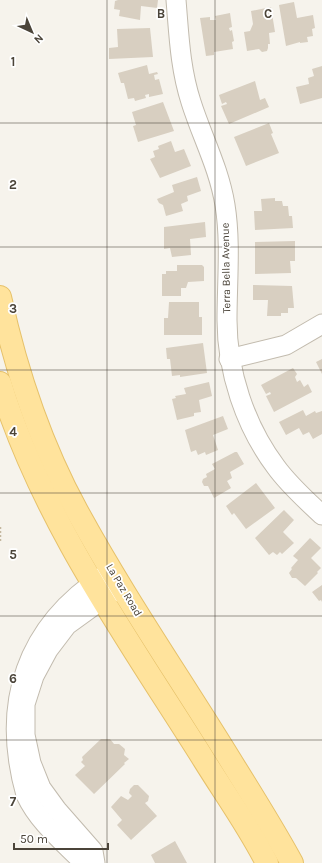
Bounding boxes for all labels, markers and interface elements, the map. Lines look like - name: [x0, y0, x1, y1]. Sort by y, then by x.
- text: B: [157, 6, 165, 21]
- text: C: [264, 6, 272, 21]
- north arrow: [12, 12, 52, 52]
- text: N: [31, 31, 46, 46]
- text: 1: [11, 54, 15, 69]
- text: 2: [9, 177, 17, 192]
- street label: Terra Bella Avenue: [219, 222, 233, 313]
- text: 3: [9, 301, 17, 316]
- text: 4: [9, 424, 17, 439]
- text: 5: [9, 547, 17, 562]
- street label: La Paz Road: [103, 561, 145, 619]
- text: 6: [9, 671, 17, 686]
- text: 7: [10, 794, 17, 809]
- scale bar: [14, 825, 108, 851]
- text: 50 m: [20, 832, 48, 846]

